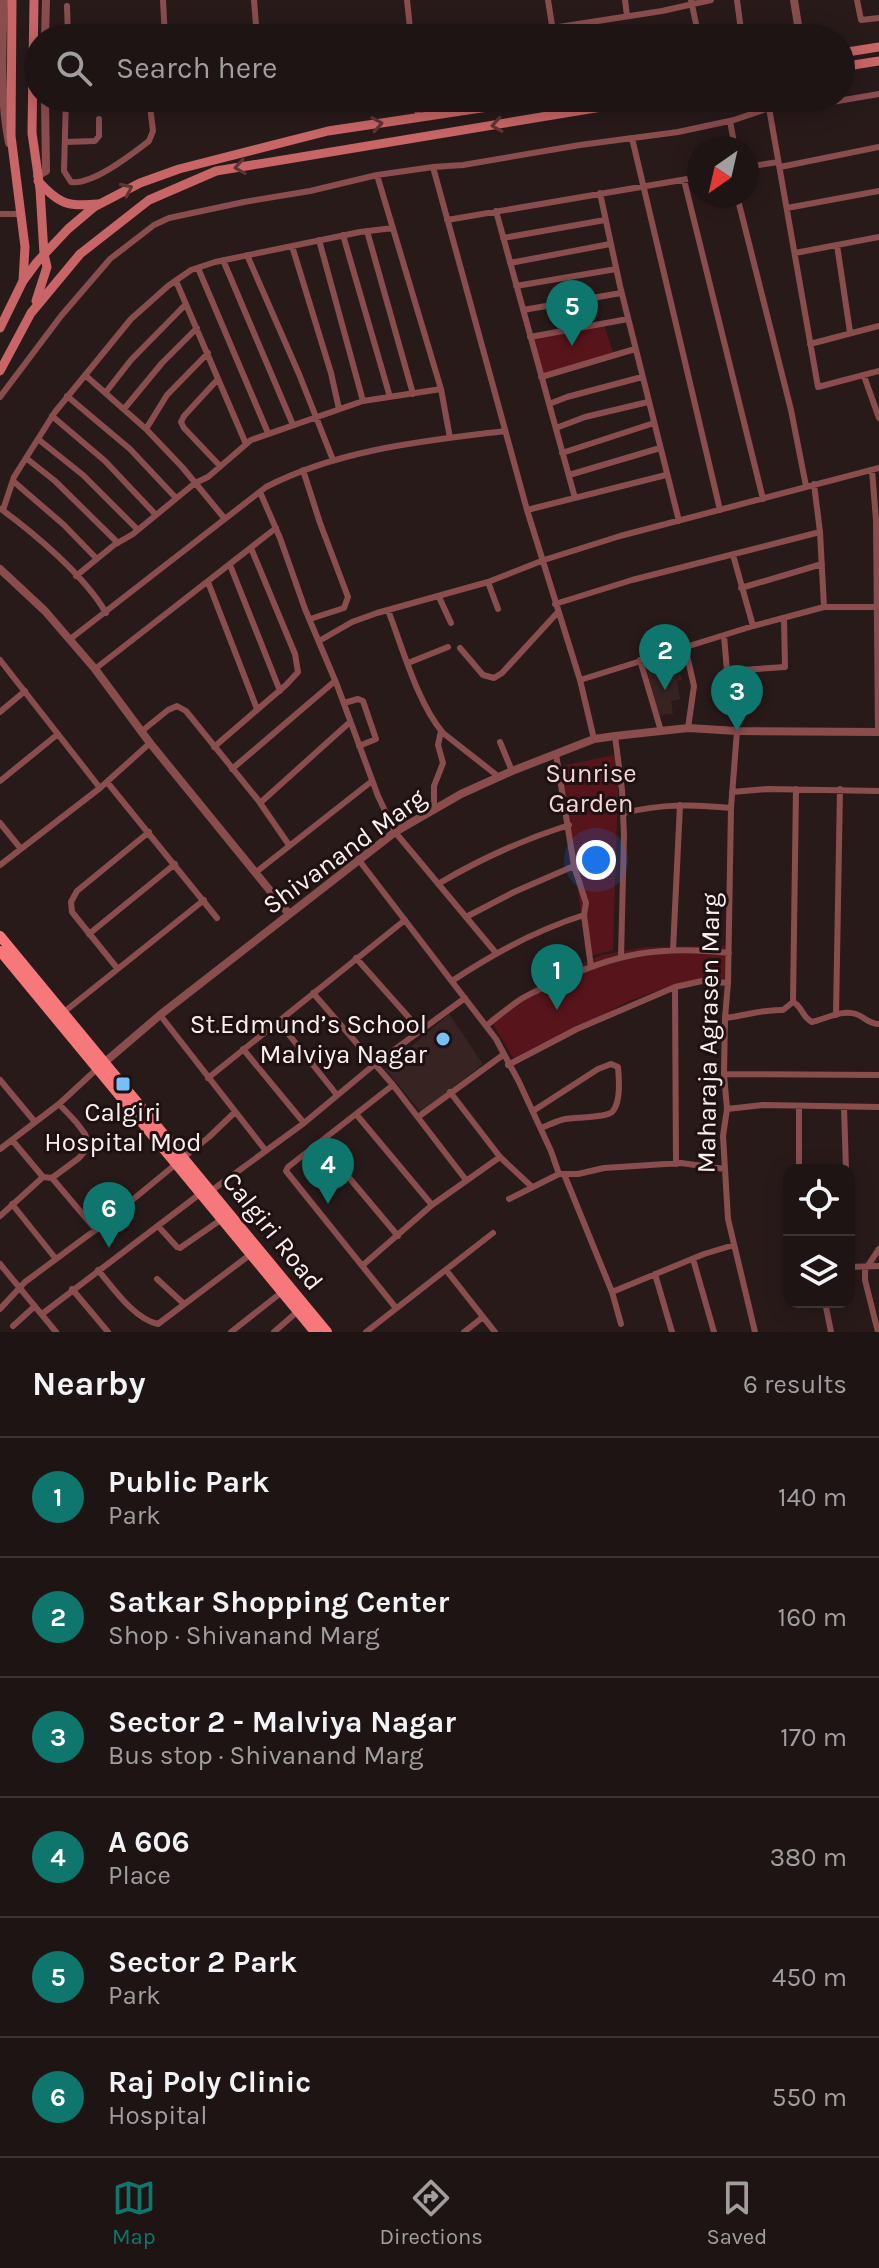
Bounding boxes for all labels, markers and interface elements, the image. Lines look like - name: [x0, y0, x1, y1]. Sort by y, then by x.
- search box: [24, 24, 855, 112]
- icon: search: [52, 46, 96, 90]
- text: Search here: [116, 50, 277, 86]
- one-way arrow: [490, 115, 503, 132]
- one-way arrow: [371, 116, 384, 133]
- north arrow: [687, 136, 759, 208]
- one-way arrow: [233, 158, 247, 175]
- one-way arrow: [118, 183, 133, 199]
- pin: 5: [546, 280, 598, 346]
- pin: 2: [639, 624, 691, 690]
- pin: 3: [711, 665, 763, 731]
- park label: Sunrise Garden: [545, 758, 637, 819]
- street label: Shivanand Marg: [257, 782, 432, 921]
- your location: [576, 840, 616, 880]
- street label: Maharaja Agrasen Marg: [691, 892, 726, 1174]
- pin: 1: [531, 944, 583, 1010]
- place label: St.Edmund’s School Malviya Nagar: [190, 1009, 428, 1070]
- marker: St.Edmund’s School Malviya Nagar: [434, 1030, 452, 1048]
- marker: Calgiri Hospital Mod: [114, 1075, 132, 1093]
- place label: Calgiri Hospital Mod: [44, 1097, 202, 1158]
- pin: 4: [302, 1138, 354, 1204]
- map controls: [783, 1164, 855, 1308]
- button: locate: [783, 1164, 855, 1236]
- street label: Calgiri Road: [216, 1166, 330, 1297]
- pin: 6: [83, 1182, 135, 1248]
- button: layers: [783, 1236, 855, 1308]
- text: Nearby: [32, 1364, 146, 1404]
- text: 6 results: [743, 1369, 847, 1400]
- text: Public Park: [108, 1464, 270, 1500]
- text: 1: [53, 1482, 63, 1513]
- text: 140 m: [778, 1482, 847, 1513]
- text: Park: [108, 1500, 161, 1531]
- text: Satkar Shopping Center: [108, 1584, 449, 1620]
- text: 2: [50, 1602, 66, 1633]
- text: 160 m: [778, 1602, 847, 1633]
- text: Shop · Shivanand Marg: [108, 1620, 380, 1651]
- text: Sector 2 - Malviya Nagar: [108, 1704, 456, 1740]
- text: 3: [50, 1722, 66, 1753]
- text: 170 m: [780, 1722, 847, 1753]
- text: Bus stop · Shivanand Marg: [108, 1740, 423, 1771]
- text: A 606: [108, 1824, 190, 1860]
- text: 4: [50, 1842, 66, 1873]
- text: 380 m: [770, 1842, 847, 1873]
- text: Place: [108, 1860, 171, 1891]
- text: Sector 2 Park: [108, 1944, 297, 1980]
- text: 5: [50, 1962, 66, 1993]
- text: 450 m: [772, 1962, 847, 1993]
- text: Park: [108, 1980, 161, 2011]
- text: Raj Poly Clinic: [108, 2064, 311, 2100]
- text: 6: [50, 2082, 66, 2113]
- text: 550 m: [772, 2082, 847, 2113]
- text: Hospital: [108, 2100, 208, 2131]
- tab: Map: [112, 2176, 156, 2250]
- tab: Directions: [379, 2176, 483, 2250]
- tab: Saved: [706, 2176, 767, 2250]

